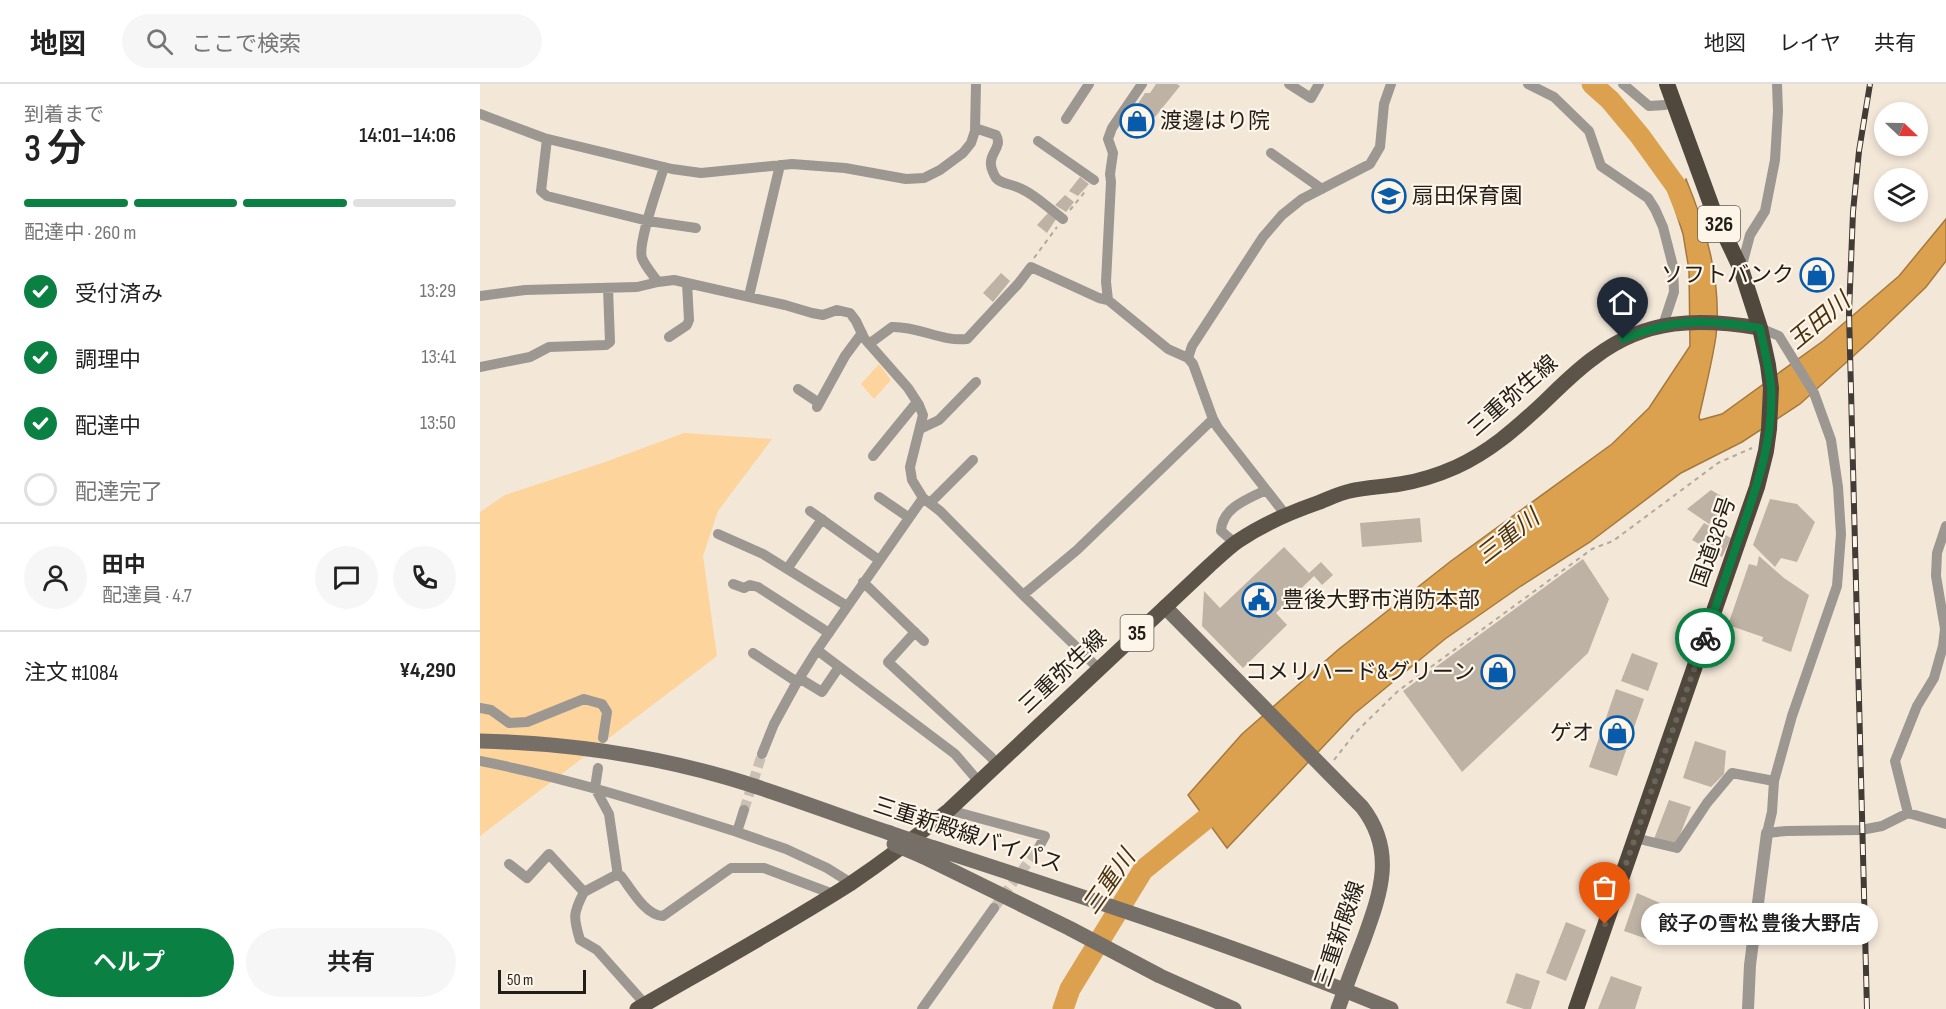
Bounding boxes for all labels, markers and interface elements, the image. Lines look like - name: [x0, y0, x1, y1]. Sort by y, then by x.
- search box: [122, 14, 542, 68]
- icon: search: [143, 25, 176, 58]
- text: 地図: [30, 28, 86, 61]
- text: ここで検索: [191, 31, 301, 58]
- text: 地図: [1704, 31, 1746, 56]
- text: レイヤ: [1779, 31, 1841, 56]
- text: 共有: [1874, 31, 1916, 56]
- north arrow: [1874, 102, 1928, 156]
- map controls: [1874, 102, 1928, 222]
- text: 到着まで: [24, 103, 104, 127]
- shop icon: 渡邊はり院: [1119, 103, 1155, 139]
- place label: 渡邊はり院: [1160, 108, 1270, 135]
- text: 14:01–14:06: [359, 122, 456, 149]
- text: 3 分: [24, 126, 86, 173]
- button: layers: [1874, 168, 1928, 222]
- school or university icon: 扇田保育園: [1371, 178, 1407, 214]
- place label: 扇田保育園: [1412, 183, 1522, 210]
- road number: 326: [1698, 206, 1740, 242]
- text: 配達中 · 260 m: [24, 221, 136, 245]
- shop icon: ソフトバンク: [1799, 257, 1835, 293]
- place label: ソフトバンク: [1661, 262, 1794, 289]
- icon: check: [24, 275, 57, 308]
- pin: [1597, 277, 1648, 339]
- text: 13:29: [420, 279, 456, 303]
- text: 受付済み: [75, 281, 163, 308]
- water label: 玉田川: [1782, 285, 1858, 355]
- icon: home: [1606, 286, 1639, 319]
- icon: check: [24, 341, 57, 374]
- text: 13:41: [421, 345, 456, 369]
- text: 調理中: [75, 347, 141, 374]
- street label: 三重弥生線: [1463, 350, 1563, 442]
- icon: check: [24, 407, 57, 440]
- text: 13:50: [420, 411, 456, 435]
- text: 配達中: [75, 413, 141, 440]
- text: 配達完了: [75, 479, 163, 506]
- street label: 国道326号: [1686, 493, 1742, 591]
- water label: 三重川: [1471, 502, 1548, 571]
- button: person: [24, 546, 87, 609]
- button: chat: [315, 546, 378, 609]
- button: phone: [393, 546, 456, 609]
- text: 田中: [102, 552, 146, 579]
- public building icon: 豊後大野市消防本部: [1241, 582, 1277, 618]
- text: 配達員 · 4.7: [102, 584, 192, 608]
- place label: 豊後大野市消防本部: [1282, 587, 1480, 614]
- courier: [1675, 608, 1735, 668]
- road number: 35: [1120, 615, 1154, 651]
- icon: bike: [1689, 622, 1722, 655]
- street label: 三重弥生線: [1014, 625, 1112, 719]
- shop icon: コメリハード&グリーン: [1480, 654, 1516, 690]
- text: ¥4,290: [399, 657, 456, 684]
- place label: コメリハード&グリーン: [1245, 659, 1475, 686]
- text: 注文 #1084: [24, 660, 118, 687]
- shop icon: ゲオ: [1599, 715, 1635, 751]
- place label: ゲオ: [1550, 720, 1594, 747]
- street label: 三重新殿線バイパス: [870, 792, 1066, 878]
- water label: 三重川: [1076, 842, 1143, 920]
- pin: [1579, 862, 1630, 924]
- icon: bag: [1588, 871, 1621, 904]
- street label: 三重新殿線: [1309, 878, 1371, 990]
- callout: 餃子の雪松 豊後大野店: [1641, 903, 1878, 945]
- text: 餃子の雪松 豊後大野店: [1658, 912, 1861, 936]
- button: ヘルプ: [24, 928, 234, 997]
- button: 共有: [246, 928, 456, 997]
- scale bar: [498, 967, 586, 994]
- text: 50 m: [507, 971, 533, 990]

